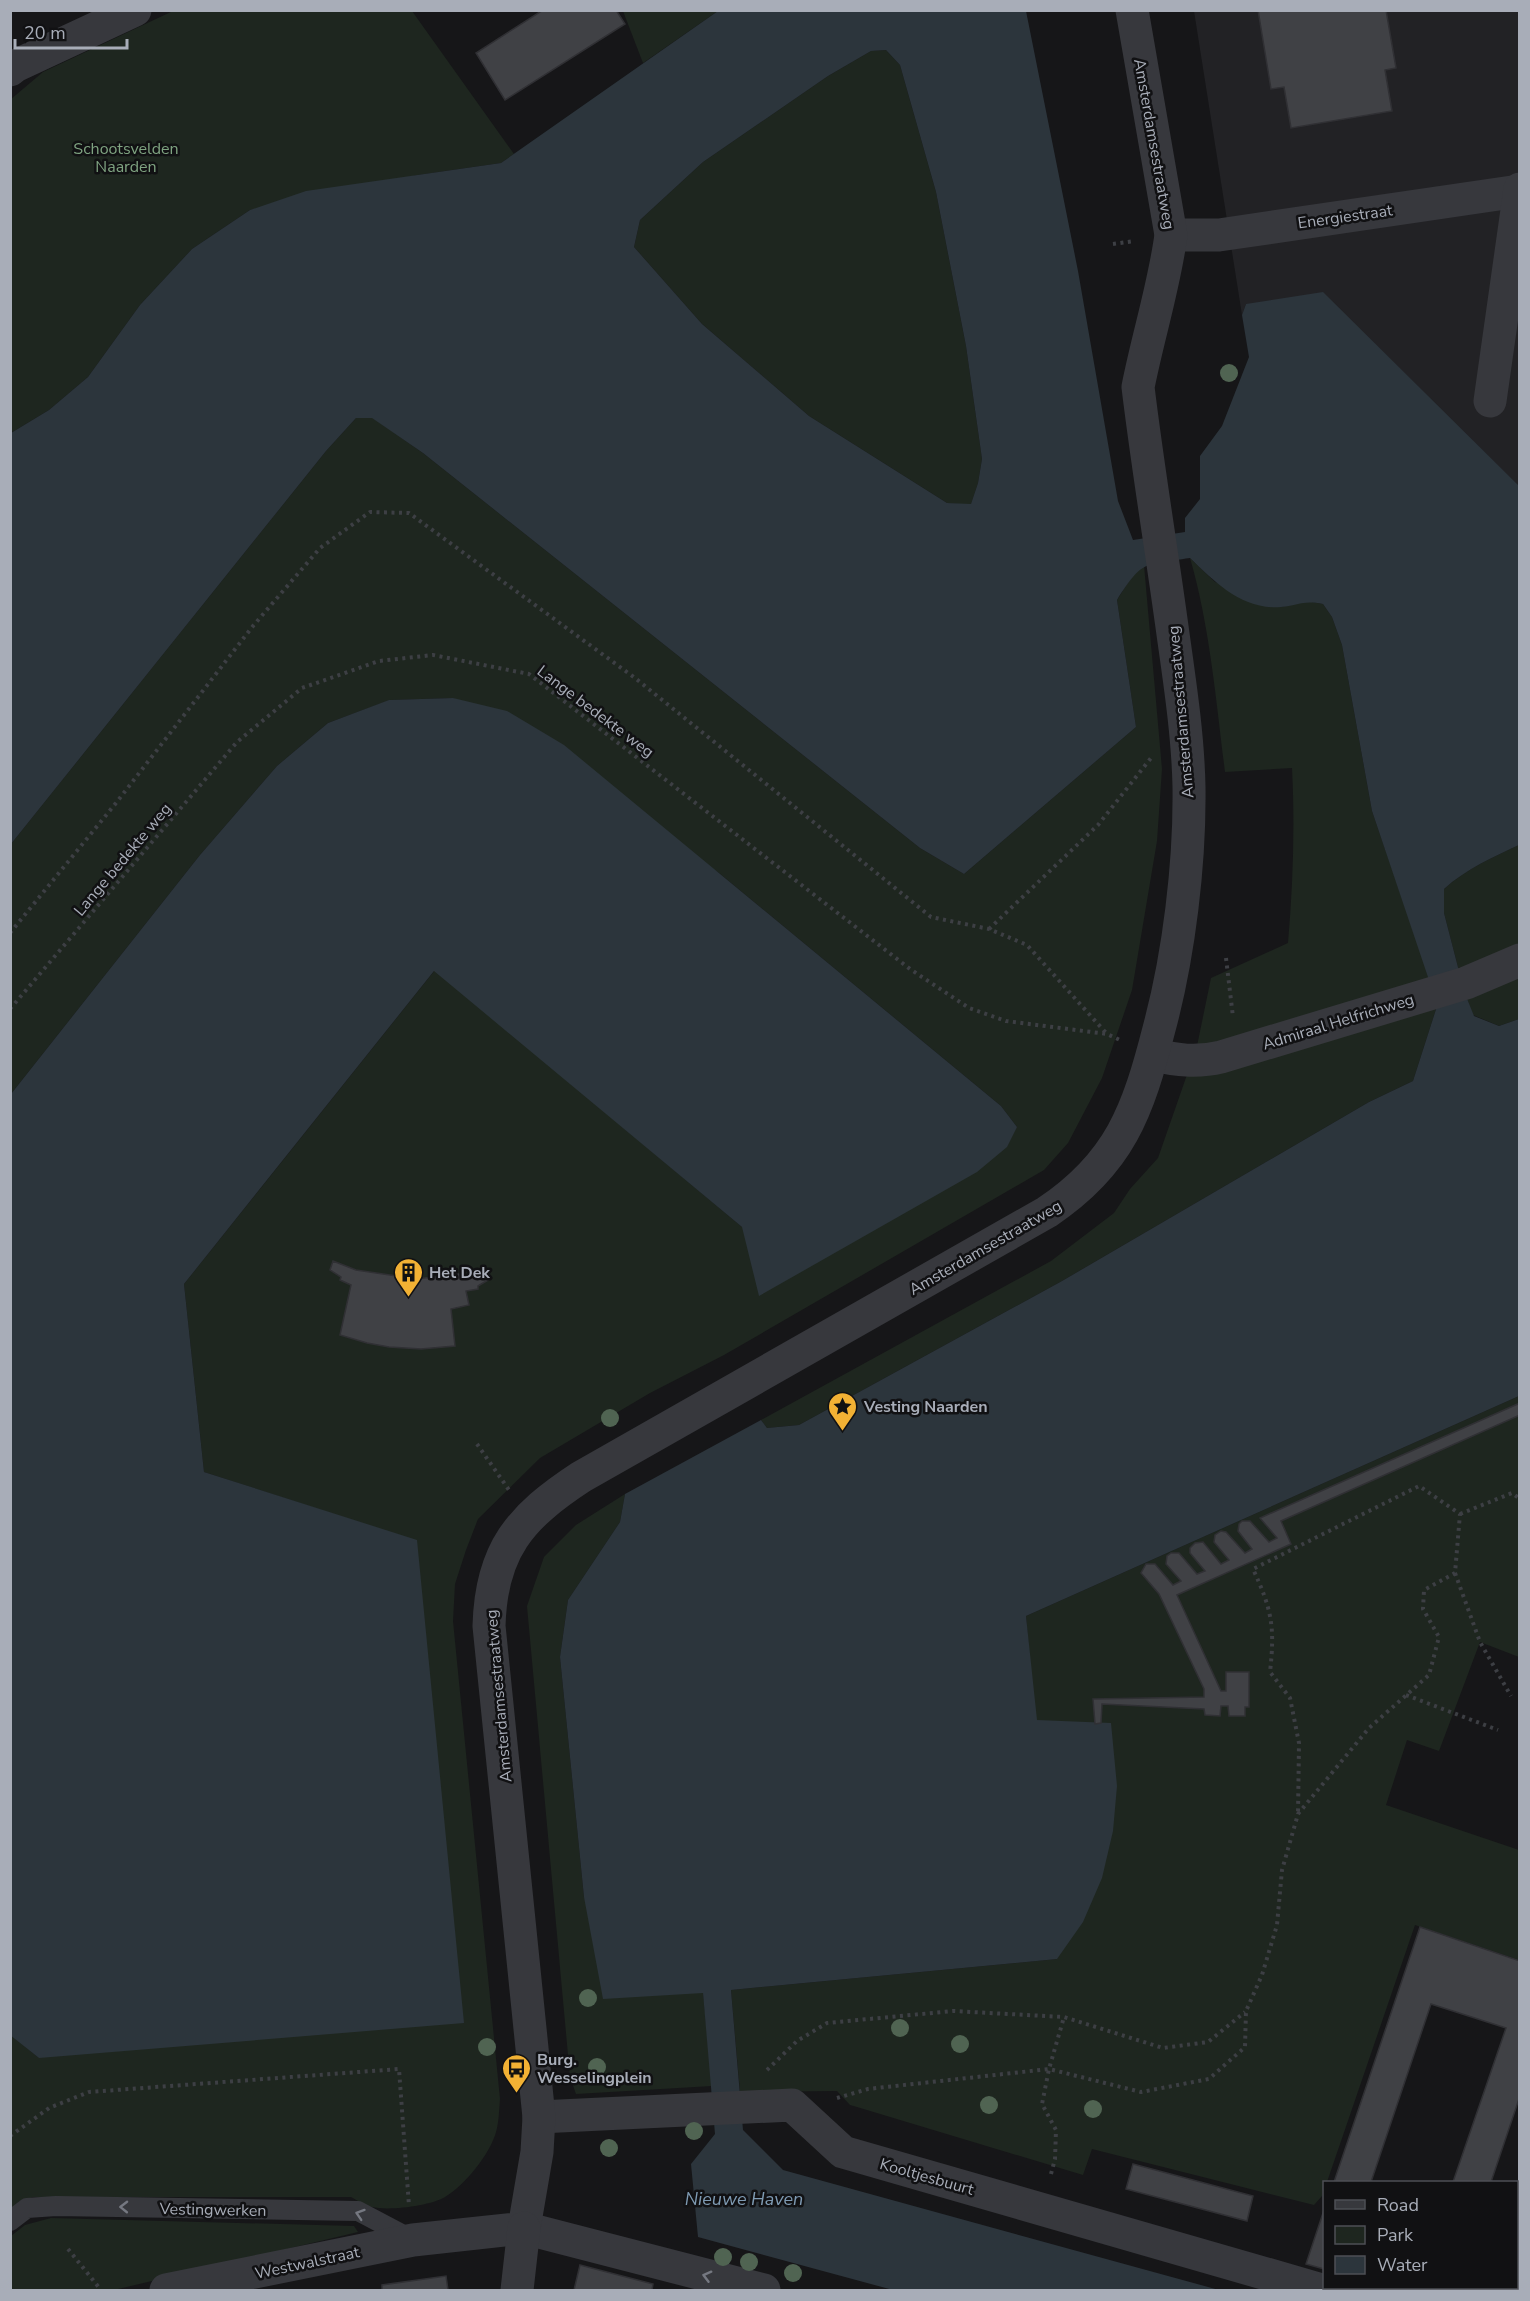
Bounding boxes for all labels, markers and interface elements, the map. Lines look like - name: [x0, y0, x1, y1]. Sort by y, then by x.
- scale bar: [15, 12, 128, 50]
- text: 20 m: [24, 21, 66, 45]
- street label: Amsterdamsestraatweg: [1128, 57, 1180, 231]
- park label: Schootsvelden Naarden: [73, 138, 179, 178]
- street label: Energiestraat: [1296, 199, 1394, 235]
- street label: Amsterdamsestraatweg: [1162, 625, 1199, 799]
- street label: Lange bedekte weg: [532, 661, 658, 763]
- street label: Lange bedekte weg: [69, 799, 177, 921]
- street label: Admiraal Helfrichweg: [1260, 988, 1417, 1055]
- street label: Amsterdamsestraatweg: [905, 1195, 1066, 1301]
- building icon: Het Dek: [392, 1256, 424, 1298]
- place label: Het Dek: [429, 1262, 490, 1284]
- place icon: Vesting Naarden: [827, 1390, 859, 1432]
- place label: Vesting Naarden: [863, 1396, 988, 1418]
- street label: Amsterdamsestraatweg: [480, 1609, 517, 1783]
- place label: Burg. Wesselingplein: [537, 2049, 652, 2089]
- bus stop icon: Burg. Wesselingplein: [500, 2052, 532, 2094]
- street label: Kooltjesbuurt: [877, 2153, 977, 2201]
- legend: [1323, 2181, 1518, 2289]
- water label: Nieuwe Haven: [685, 2187, 803, 2211]
- text: Road: [1377, 2193, 1419, 2217]
- street label: Vestingwerken: [158, 2198, 267, 2222]
- one-way arrow: [120, 2201, 129, 2214]
- one-way arrow: [356, 2209, 366, 2221]
- text: Park: [1377, 2223, 1414, 2247]
- street label: Westwalstraat: [253, 2241, 362, 2285]
- text: Water: [1377, 2253, 1428, 2277]
- one-way arrow: [702, 2270, 712, 2283]

